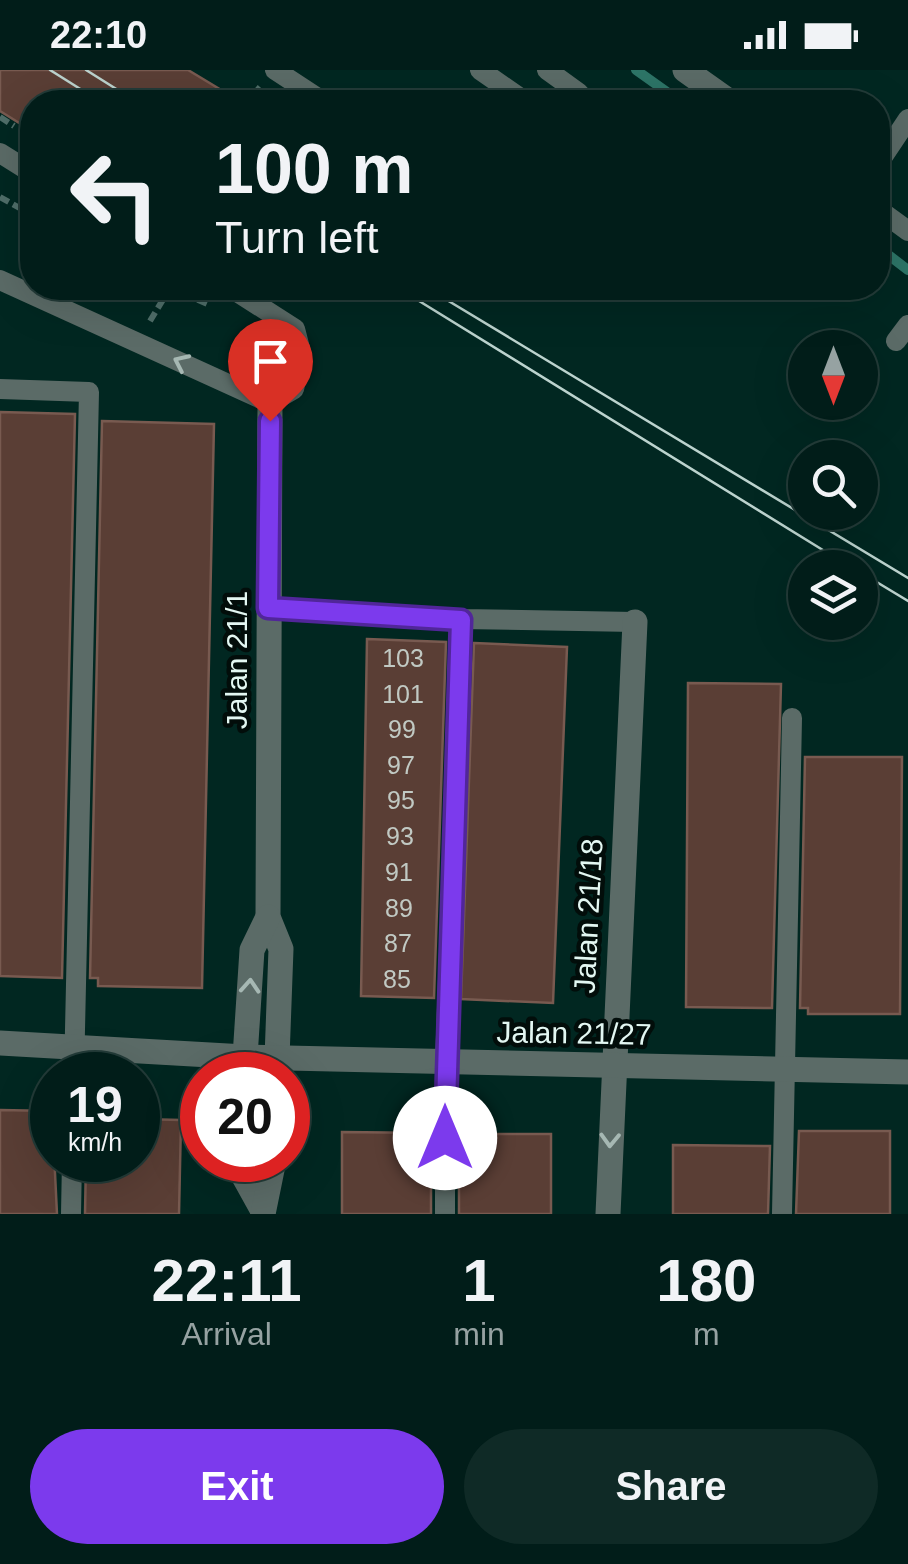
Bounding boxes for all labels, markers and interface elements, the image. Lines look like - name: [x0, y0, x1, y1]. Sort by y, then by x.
- text: 22:10: [50, 14, 147, 56]
- icon: left: [50, 130, 180, 260]
- text: 100 m: [215, 130, 413, 208]
- text: Turn left: [215, 212, 378, 263]
- pin: [228, 319, 313, 422]
- north arrow: [788, 330, 878, 420]
- map controls: [788, 330, 878, 640]
- icon: arrive: [243, 334, 298, 389]
- one-way arrow: [174, 354, 192, 374]
- button: search: [788, 440, 878, 530]
- button: layers: [788, 550, 878, 640]
- street label: Jalan 21/1: [220, 591, 253, 729]
- house number: 103: [382, 644, 424, 672]
- house number: 101: [382, 680, 424, 708]
- house number: 99: [388, 715, 416, 743]
- house number: 97: [387, 751, 415, 779]
- house number: 95: [387, 786, 415, 814]
- house number: 93: [386, 822, 414, 850]
- street label: Jalan 21/18: [567, 838, 609, 994]
- house number: 91: [385, 858, 413, 886]
- house number: 89: [385, 894, 413, 922]
- house number: 87: [384, 929, 412, 957]
- house number: 85: [383, 965, 411, 993]
- one-way arrow: [238, 977, 260, 993]
- street label: Jalan 21/27: [496, 1015, 652, 1051]
- speed limit sign: 20: [180, 1052, 310, 1182]
- text: 19: [67, 1077, 123, 1133]
- position arrow: [393, 1086, 497, 1190]
- text: km/h: [68, 1128, 122, 1156]
- one-way arrow: [600, 1133, 621, 1149]
- text: 22:11: [152, 1247, 302, 1314]
- text: 1: [462, 1247, 496, 1314]
- text: 180: [656, 1247, 756, 1314]
- text: Arrival: [181, 1316, 272, 1352]
- text: min: [453, 1316, 505, 1352]
- text: m: [693, 1316, 720, 1352]
- button: Exit: [30, 1429, 444, 1544]
- button: Share: [464, 1429, 878, 1544]

